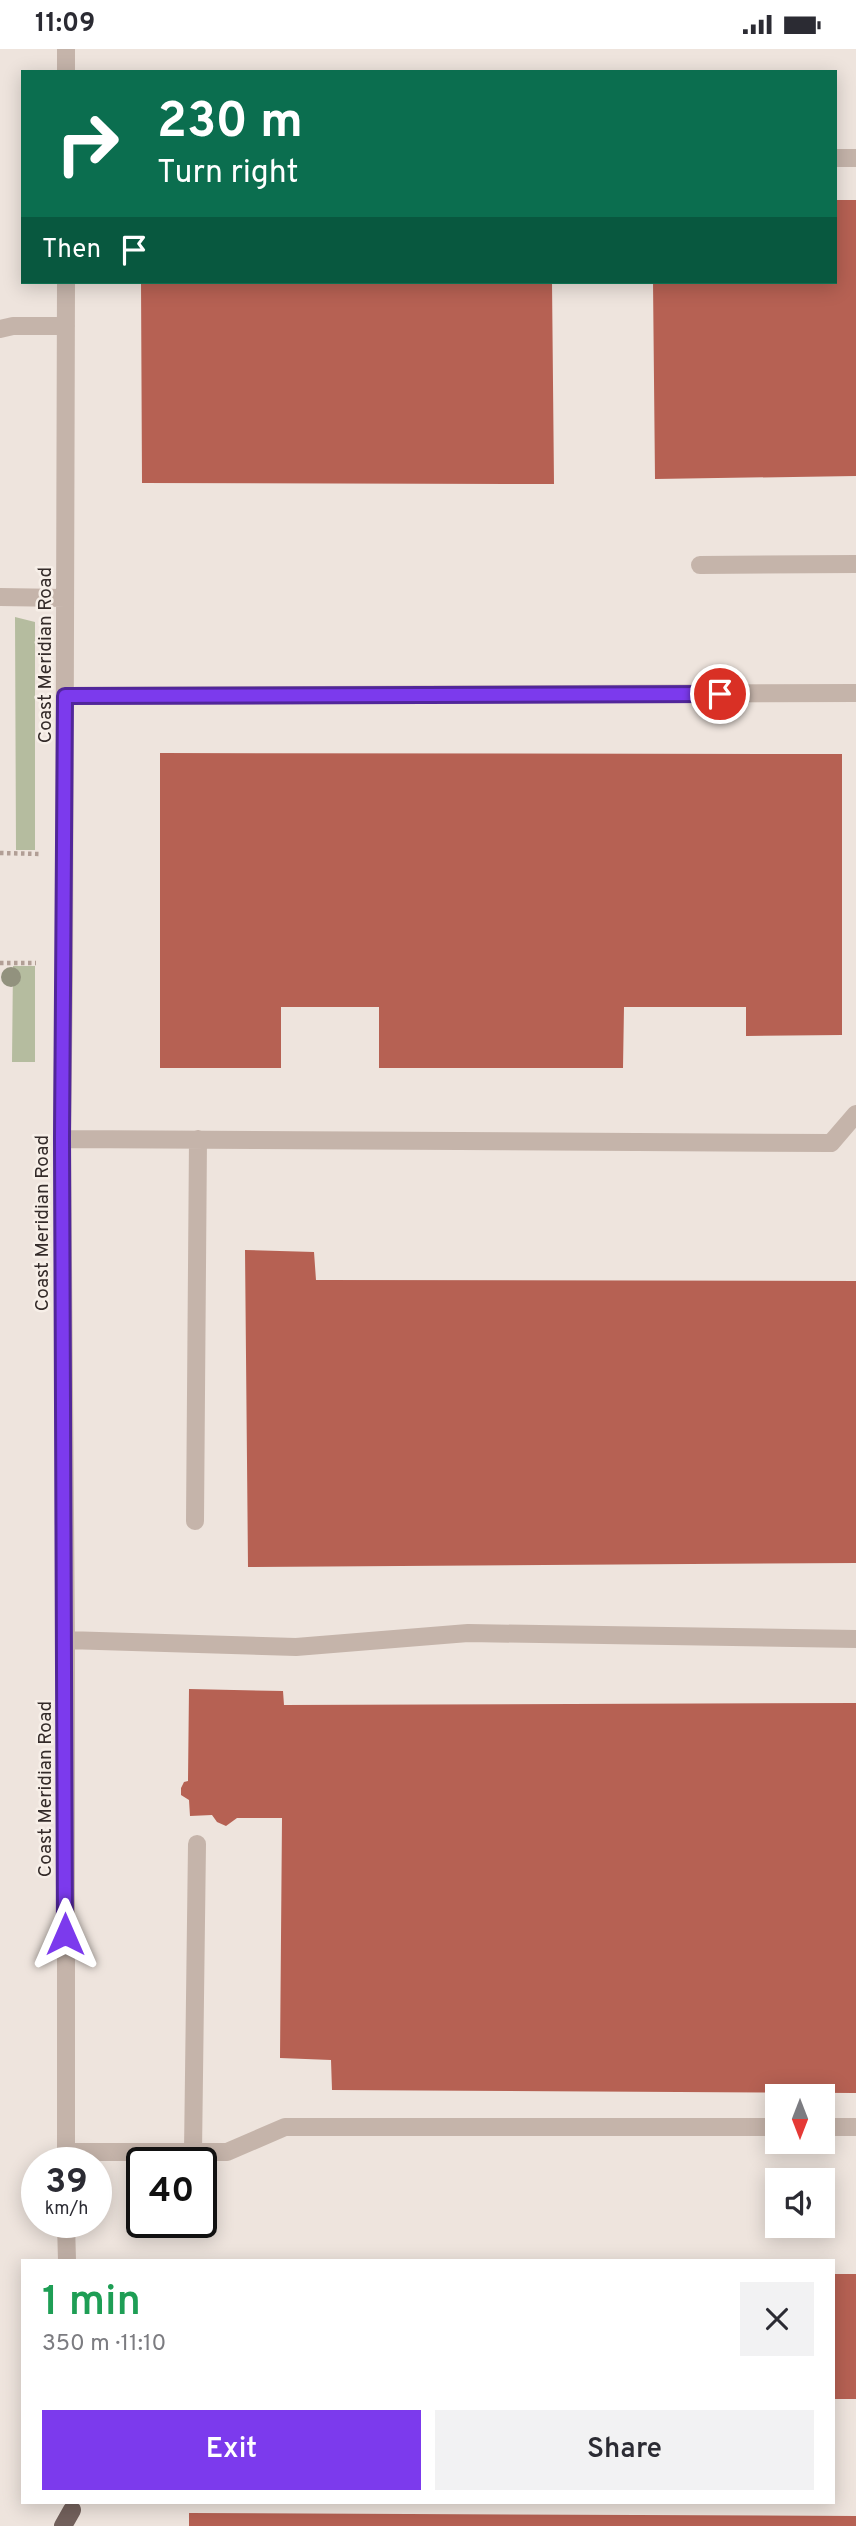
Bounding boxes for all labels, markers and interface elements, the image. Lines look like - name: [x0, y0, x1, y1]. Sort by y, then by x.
- text: 11:09: [35, 8, 95, 41]
- text: 230 m: [157, 93, 303, 155]
- icon: right: [42, 98, 133, 189]
- text: Turn right: [157, 154, 299, 194]
- icon: arrive: [115, 231, 153, 269]
- text: Then: [42, 234, 101, 267]
- street label: Coast Meridian Road: [34, 567, 58, 743]
- pin: [690, 664, 750, 724]
- icon: arrive: [701, 675, 739, 713]
- street label: Coast Meridian Road: [31, 1135, 55, 1311]
- street label: Coast Meridian Road: [34, 1701, 58, 1877]
- position arrow: [28, 1897, 102, 1971]
- north arrow: [765, 2084, 835, 2154]
- map controls: [765, 2084, 835, 2238]
- speed limit sign: 40: [126, 2147, 217, 2238]
- text: 39: [45, 2161, 88, 2205]
- button: sound: [765, 2168, 835, 2238]
- text: km/h: [45, 2198, 88, 2221]
- text: 1 min: [42, 2277, 141, 2330]
- button: close: [740, 2282, 814, 2356]
- text: 350 m · 11:10: [42, 2330, 166, 2359]
- button: Exit: [42, 2410, 421, 2490]
- button: Share: [435, 2410, 814, 2490]

